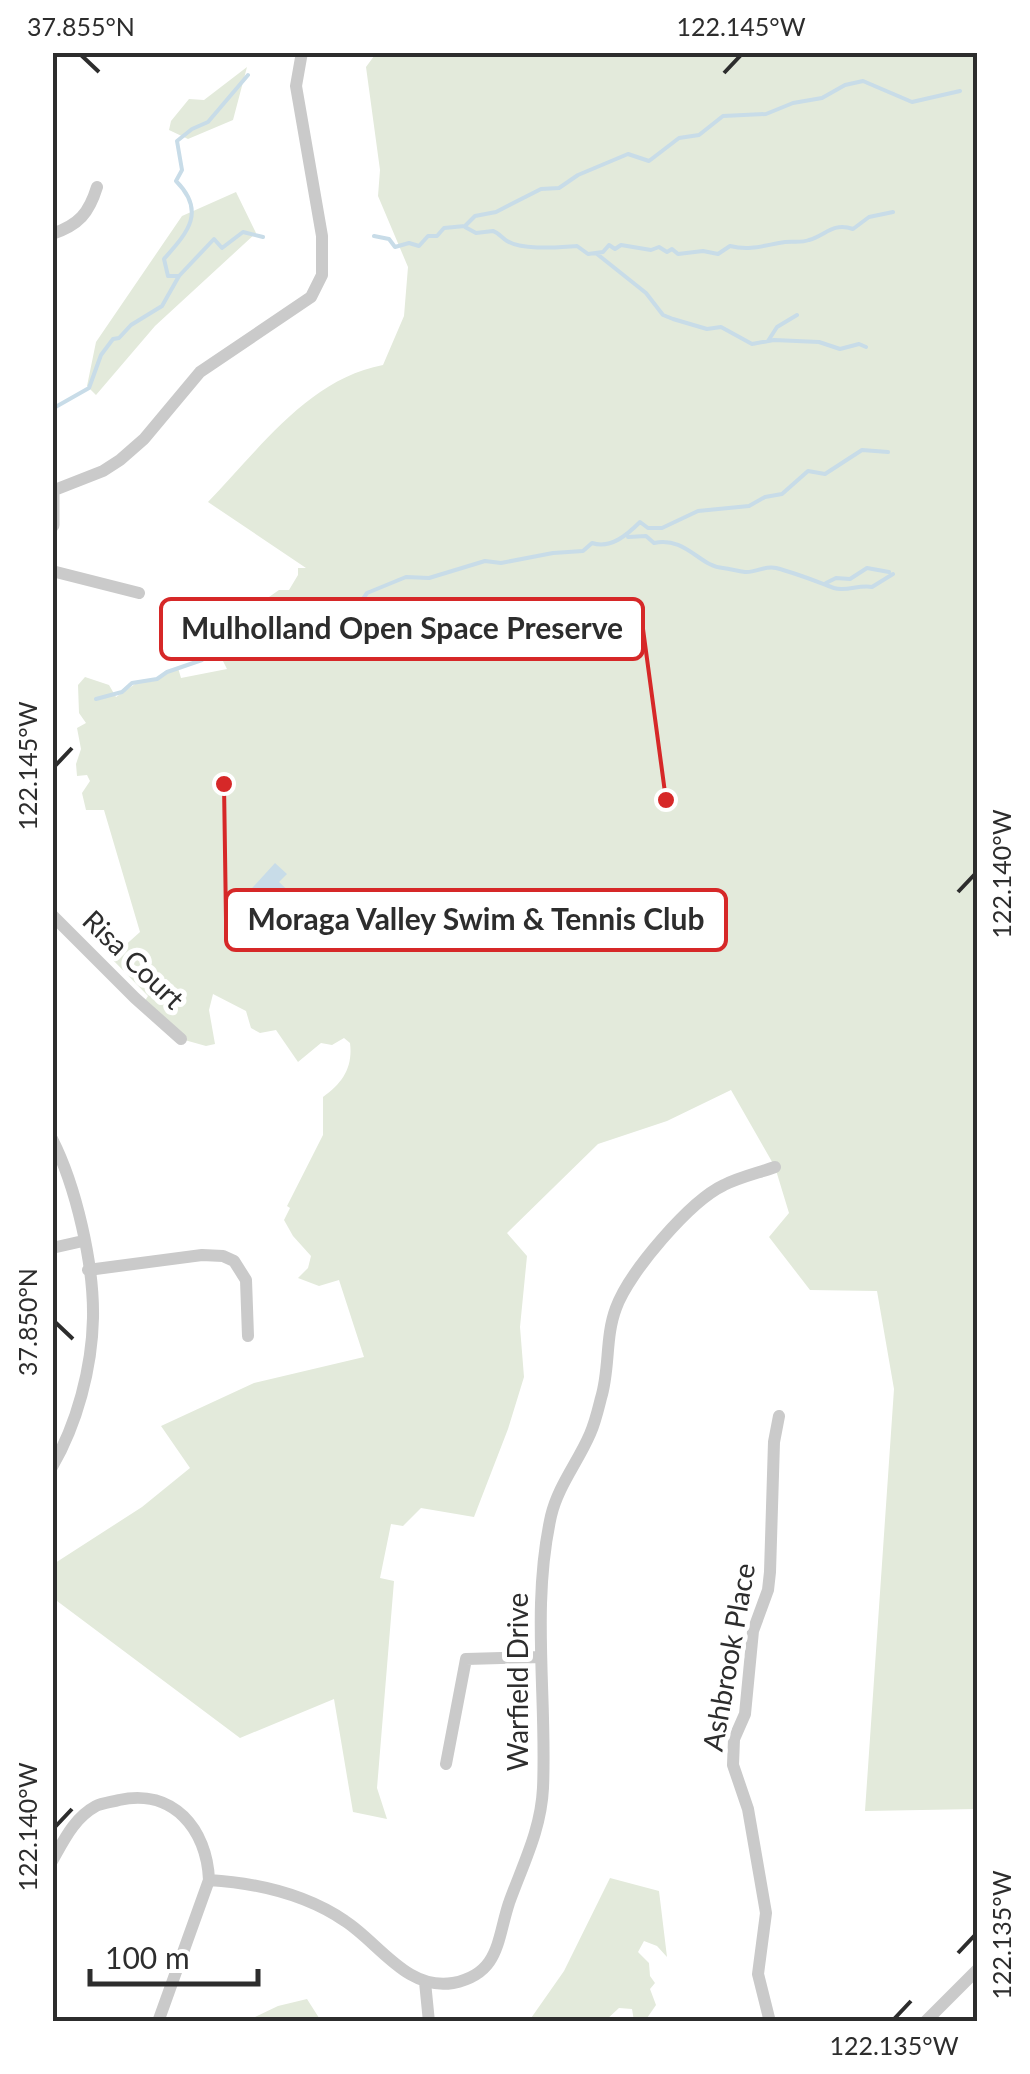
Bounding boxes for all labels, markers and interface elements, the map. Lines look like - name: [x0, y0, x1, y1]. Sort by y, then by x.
- text: 37.855°N: [27, 11, 135, 41]
- text: 122.145°W: [676, 11, 806, 41]
- callout: Mulholland Open Space Preserve: [161, 599, 643, 659]
- text: Mulholland Open Space Preserve: [181, 609, 623, 645]
- text: 122.145°W: [12, 701, 42, 831]
- text: 122.140°W: [986, 809, 1016, 939]
- callout: Moraga Valley Swim & Tennis Club: [226, 890, 726, 950]
- text: Moraga Valley Swim & Tennis Club: [248, 900, 704, 936]
- street label: Risa Court: [76, 903, 192, 1015]
- text: 37.850°N: [12, 1268, 42, 1376]
- street label: Ashbrook Place: [695, 1560, 761, 1754]
- street label: Warfield Drive: [500, 1593, 534, 1771]
- text: 122.140°W: [12, 1762, 42, 1892]
- text: 122.135°W: [986, 1870, 1016, 2000]
- scale bar: [90, 1924, 258, 1986]
- text: 100 m: [105, 1939, 190, 1975]
- text: 122.135°W: [829, 2030, 959, 2060]

